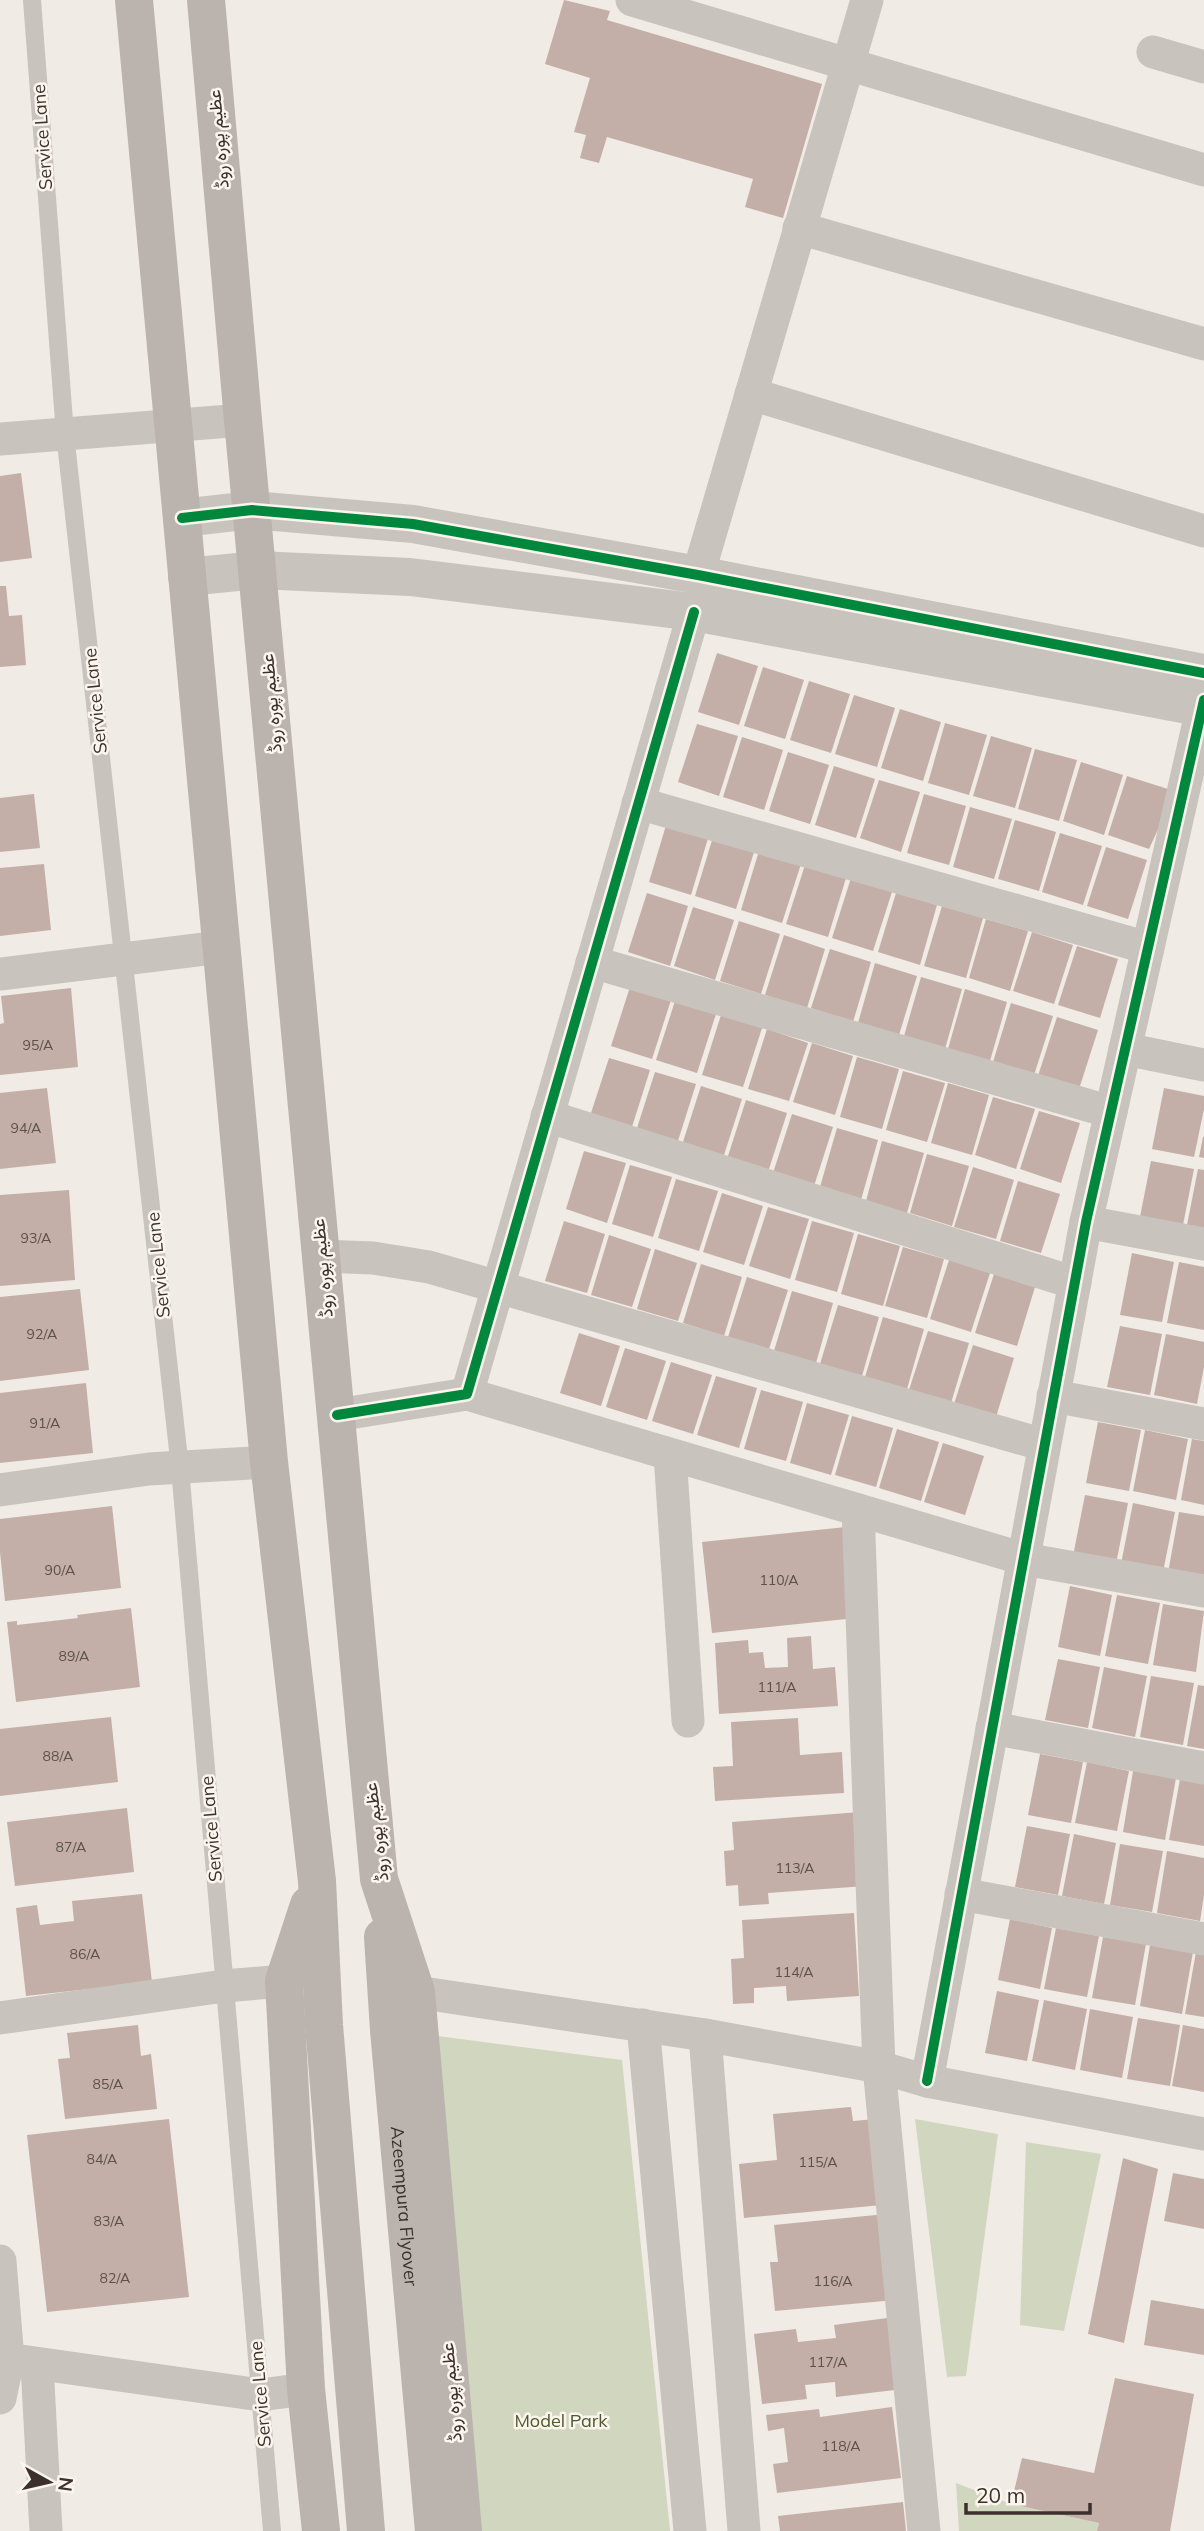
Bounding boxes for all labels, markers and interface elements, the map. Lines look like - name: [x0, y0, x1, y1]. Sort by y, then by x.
- street label: Service Lane: [27, 83, 57, 191]
- street label: عظیم پورہ روڈ: [202, 89, 235, 189]
- street label: Service Lane: [78, 647, 112, 755]
- street label: عظیم پورہ روڈ: [255, 653, 288, 753]
- house number: 95/A: [23, 1036, 54, 1054]
- house number: 94/A: [11, 1119, 42, 1137]
- street label: Service Lane: [141, 1211, 175, 1319]
- street label: عظیم پورہ روڈ: [306, 1218, 339, 1318]
- house number: 93/A: [21, 1229, 52, 1247]
- house number: 92/A: [27, 1325, 58, 1343]
- house number: 91/A: [30, 1414, 61, 1432]
- house number: 90/A: [45, 1561, 76, 1579]
- house number: 110/A: [759, 1571, 799, 1589]
- house number: 89/A: [59, 1647, 90, 1665]
- house number: 111/A: [757, 1678, 797, 1696]
- house number: 88/A: [43, 1747, 74, 1765]
- street label: Service Lane: [195, 1775, 227, 1883]
- street label: عظیم پورہ روڈ: [359, 1781, 394, 1883]
- house number: 87/A: [56, 1838, 87, 1856]
- house number: 113/A: [775, 1859, 815, 1877]
- house number: 86/A: [70, 1945, 101, 1963]
- house number: 114/A: [774, 1963, 814, 1981]
- house number: 85/A: [93, 2075, 124, 2093]
- street label: Azeempura Flyover: [386, 2125, 424, 2288]
- house number: 84/A: [87, 2150, 118, 2168]
- house number: 115/A: [798, 2153, 838, 2171]
- house number: 83/A: [94, 2212, 125, 2230]
- house number: 82/A: [100, 2269, 131, 2287]
- house number: 116/A: [813, 2272, 853, 2290]
- street label: Service Lane: [244, 2340, 276, 2448]
- street label: عظیم پورہ روڈ: [435, 2342, 468, 2442]
- house number: 117/A: [808, 2353, 848, 2371]
- park label: Model Park: [514, 2409, 608, 2432]
- house number: 118/A: [821, 2437, 861, 2455]
- north arrow: [14, 2447, 84, 2517]
- scale bar: [966, 2472, 1090, 2516]
- text: N: [53, 2476, 79, 2493]
- text: 20 m: [976, 2482, 1025, 2508]

